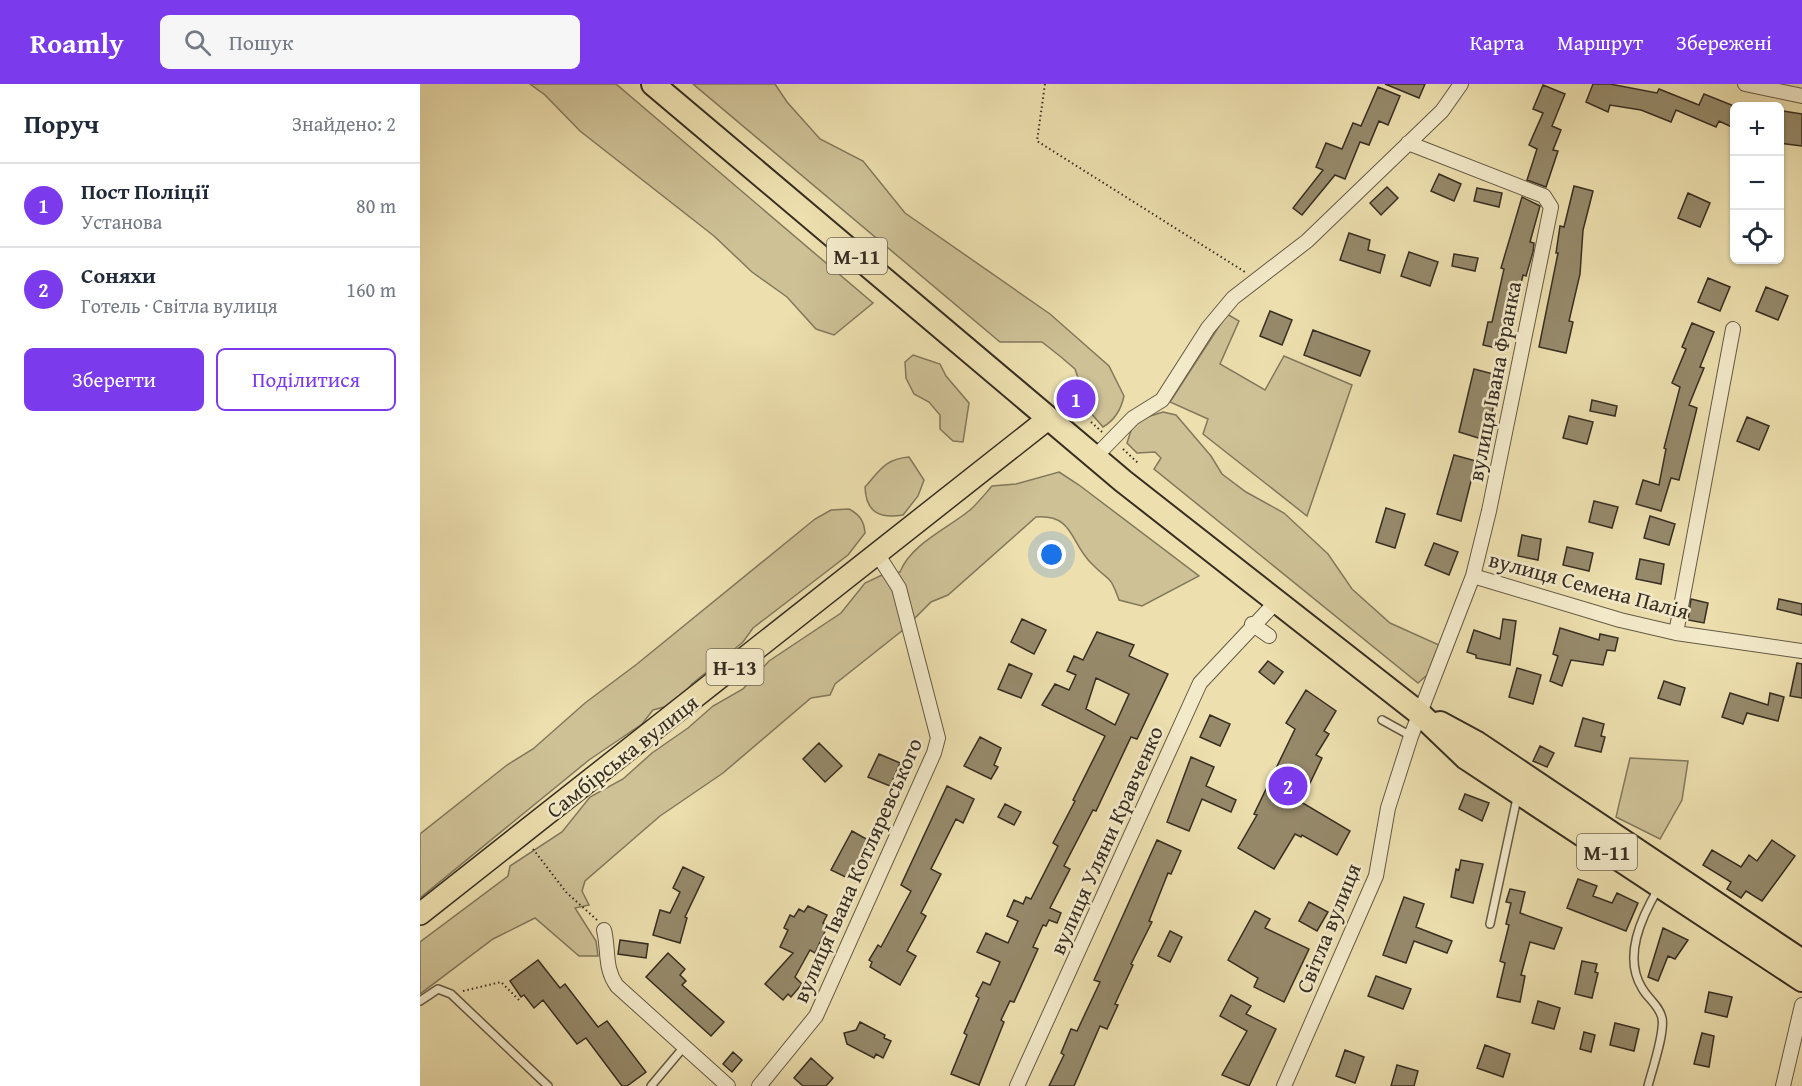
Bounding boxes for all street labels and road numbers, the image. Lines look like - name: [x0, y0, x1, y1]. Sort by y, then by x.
- road number: М-11: [827, 238, 887, 274]
- street label: вулиця Івана Франка: [1459, 278, 1529, 484]
- street label: вулиця Семена Палія: [1485, 543, 1693, 627]
- road number: Н-13: [706, 649, 764, 685]
- street label: Самбірська вулиця: [539, 686, 705, 826]
- street label: вулиця Уляни Кравченко: [1041, 721, 1171, 959]
- street label: вулиця Івана Котляревського: [784, 733, 930, 1007]
- road number: М-11: [1577, 834, 1637, 870]
- street label: Світла вулиця: [1287, 858, 1369, 998]

